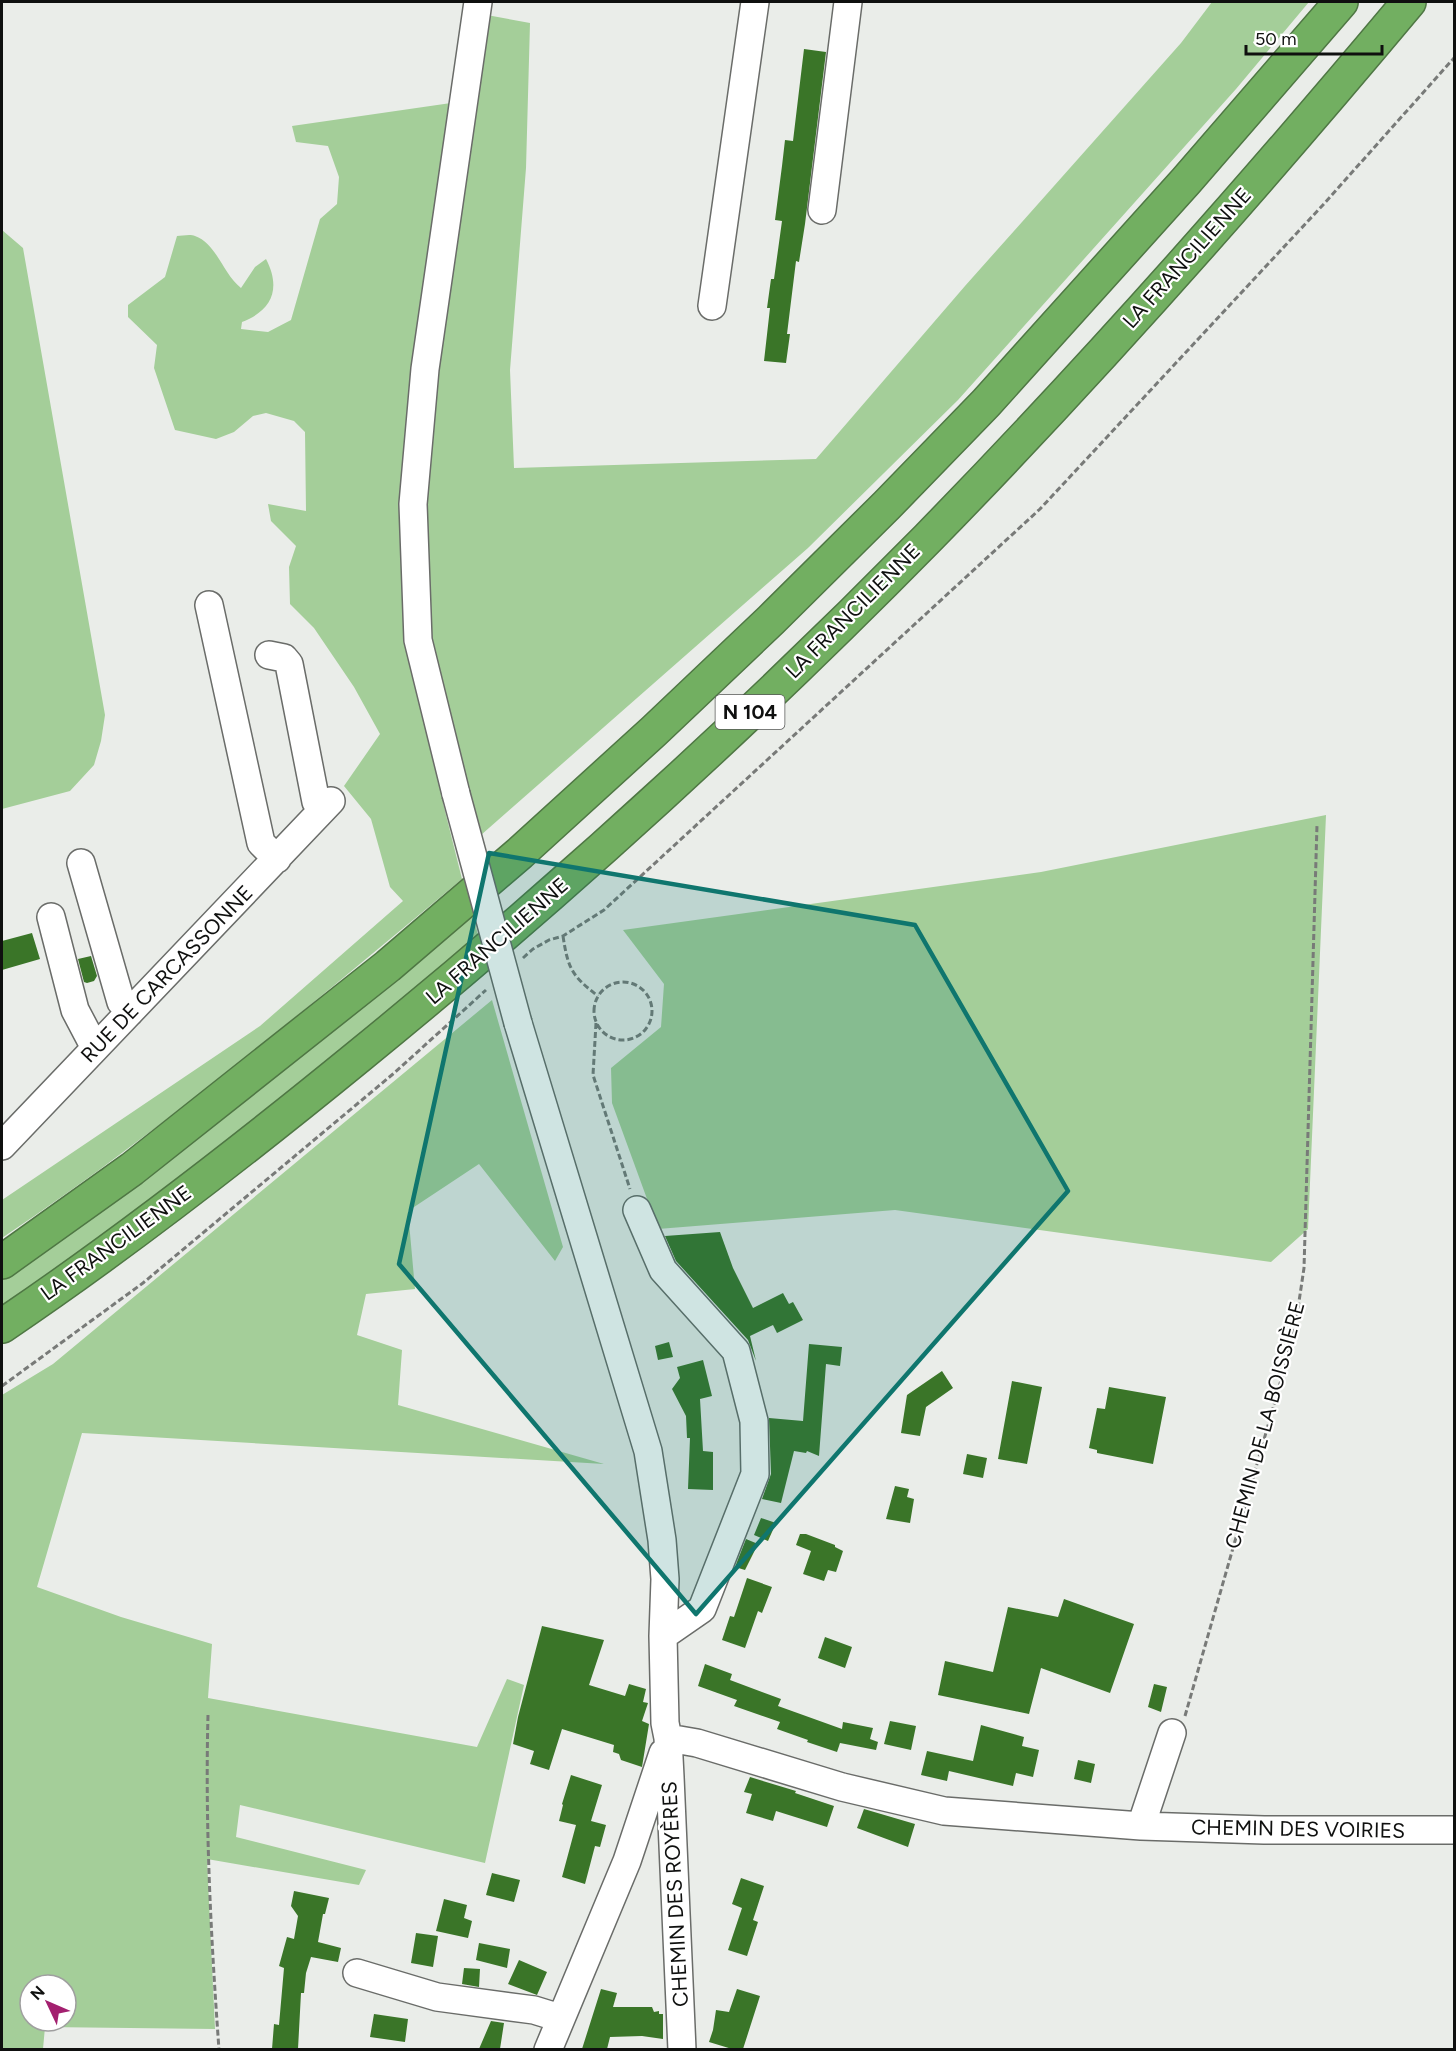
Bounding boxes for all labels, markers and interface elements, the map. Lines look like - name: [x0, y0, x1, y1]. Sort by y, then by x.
- scale bar: [1246, 18, 1382, 56]
- text: 50 m: [1255, 28, 1297, 50]
- street label: LA FRANCILIENNE: [1117, 182, 1256, 333]
- street label: LA FRANCILIENNE: [780, 538, 925, 683]
- road number: N 104: [716, 695, 784, 729]
- street label: LA FRANCILIENNE: [420, 872, 573, 1009]
- street label: RUE DE CARCASSONNE: [75, 880, 258, 1067]
- street label: LA FRANCILIENNE: [35, 1180, 196, 1306]
- street label: CHEMIN DE LA BOISSIÈRE: [1219, 1299, 1310, 1551]
- street label: CHEMIN DES ROYÈRES: [656, 1781, 693, 2008]
- street label: CHEMIN DES VOIRIES: [1191, 1814, 1405, 1843]
- north arrow: [18, 1973, 78, 2033]
- text: N: [26, 1982, 49, 2004]

